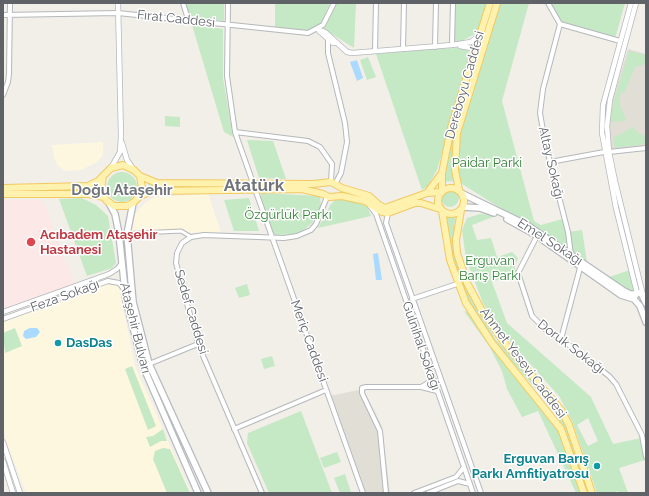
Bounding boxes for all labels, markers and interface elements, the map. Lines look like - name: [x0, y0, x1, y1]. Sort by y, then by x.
- street label: Fırat Caddesi: [136, 7, 216, 31]
- street label: Dereboyu Caddesi: [442, 29, 488, 141]
- street label: Altay Sokağı: [535, 125, 567, 201]
- park label: Paidar Parki: [452, 155, 522, 171]
- district label: Atatürk: [224, 176, 284, 196]
- district label: Doğu Ataşehir: [71, 181, 173, 199]
- park label: Özgürlük Parkı: [244, 207, 332, 223]
- street label: Emel Sokağı: [514, 215, 586, 269]
- place label: Acıbadem Ataşehir Hastanesi: [40, 227, 158, 258]
- marker: Acıbadem Ataşehir Hastanesi: [25, 236, 37, 248]
- park label: Erguvan Barış Parkı: [459, 253, 521, 284]
- street label: Sedef Caddesi: [171, 268, 211, 356]
- street label: Feza Sokağı: [28, 276, 102, 316]
- street label: Ataşehir Bulvarı: [116, 281, 154, 375]
- street label: Meriç Caddesi: [287, 298, 331, 384]
- street label: Gülnihal Sokağı: [398, 300, 444, 392]
- street label: Ahmet Yesevi Caddesi: [476, 305, 570, 421]
- street label: Doruk Sokağı: [534, 317, 608, 377]
- place label: DasDas: [66, 335, 112, 351]
- marker: DasDas: [53, 338, 63, 348]
- place label: Erguvan Barış Parkı Amfitiyatrosu: [472, 451, 589, 482]
- marker: Erguvan Barış Parkı Amfitiyatrosu: [592, 461, 602, 471]

